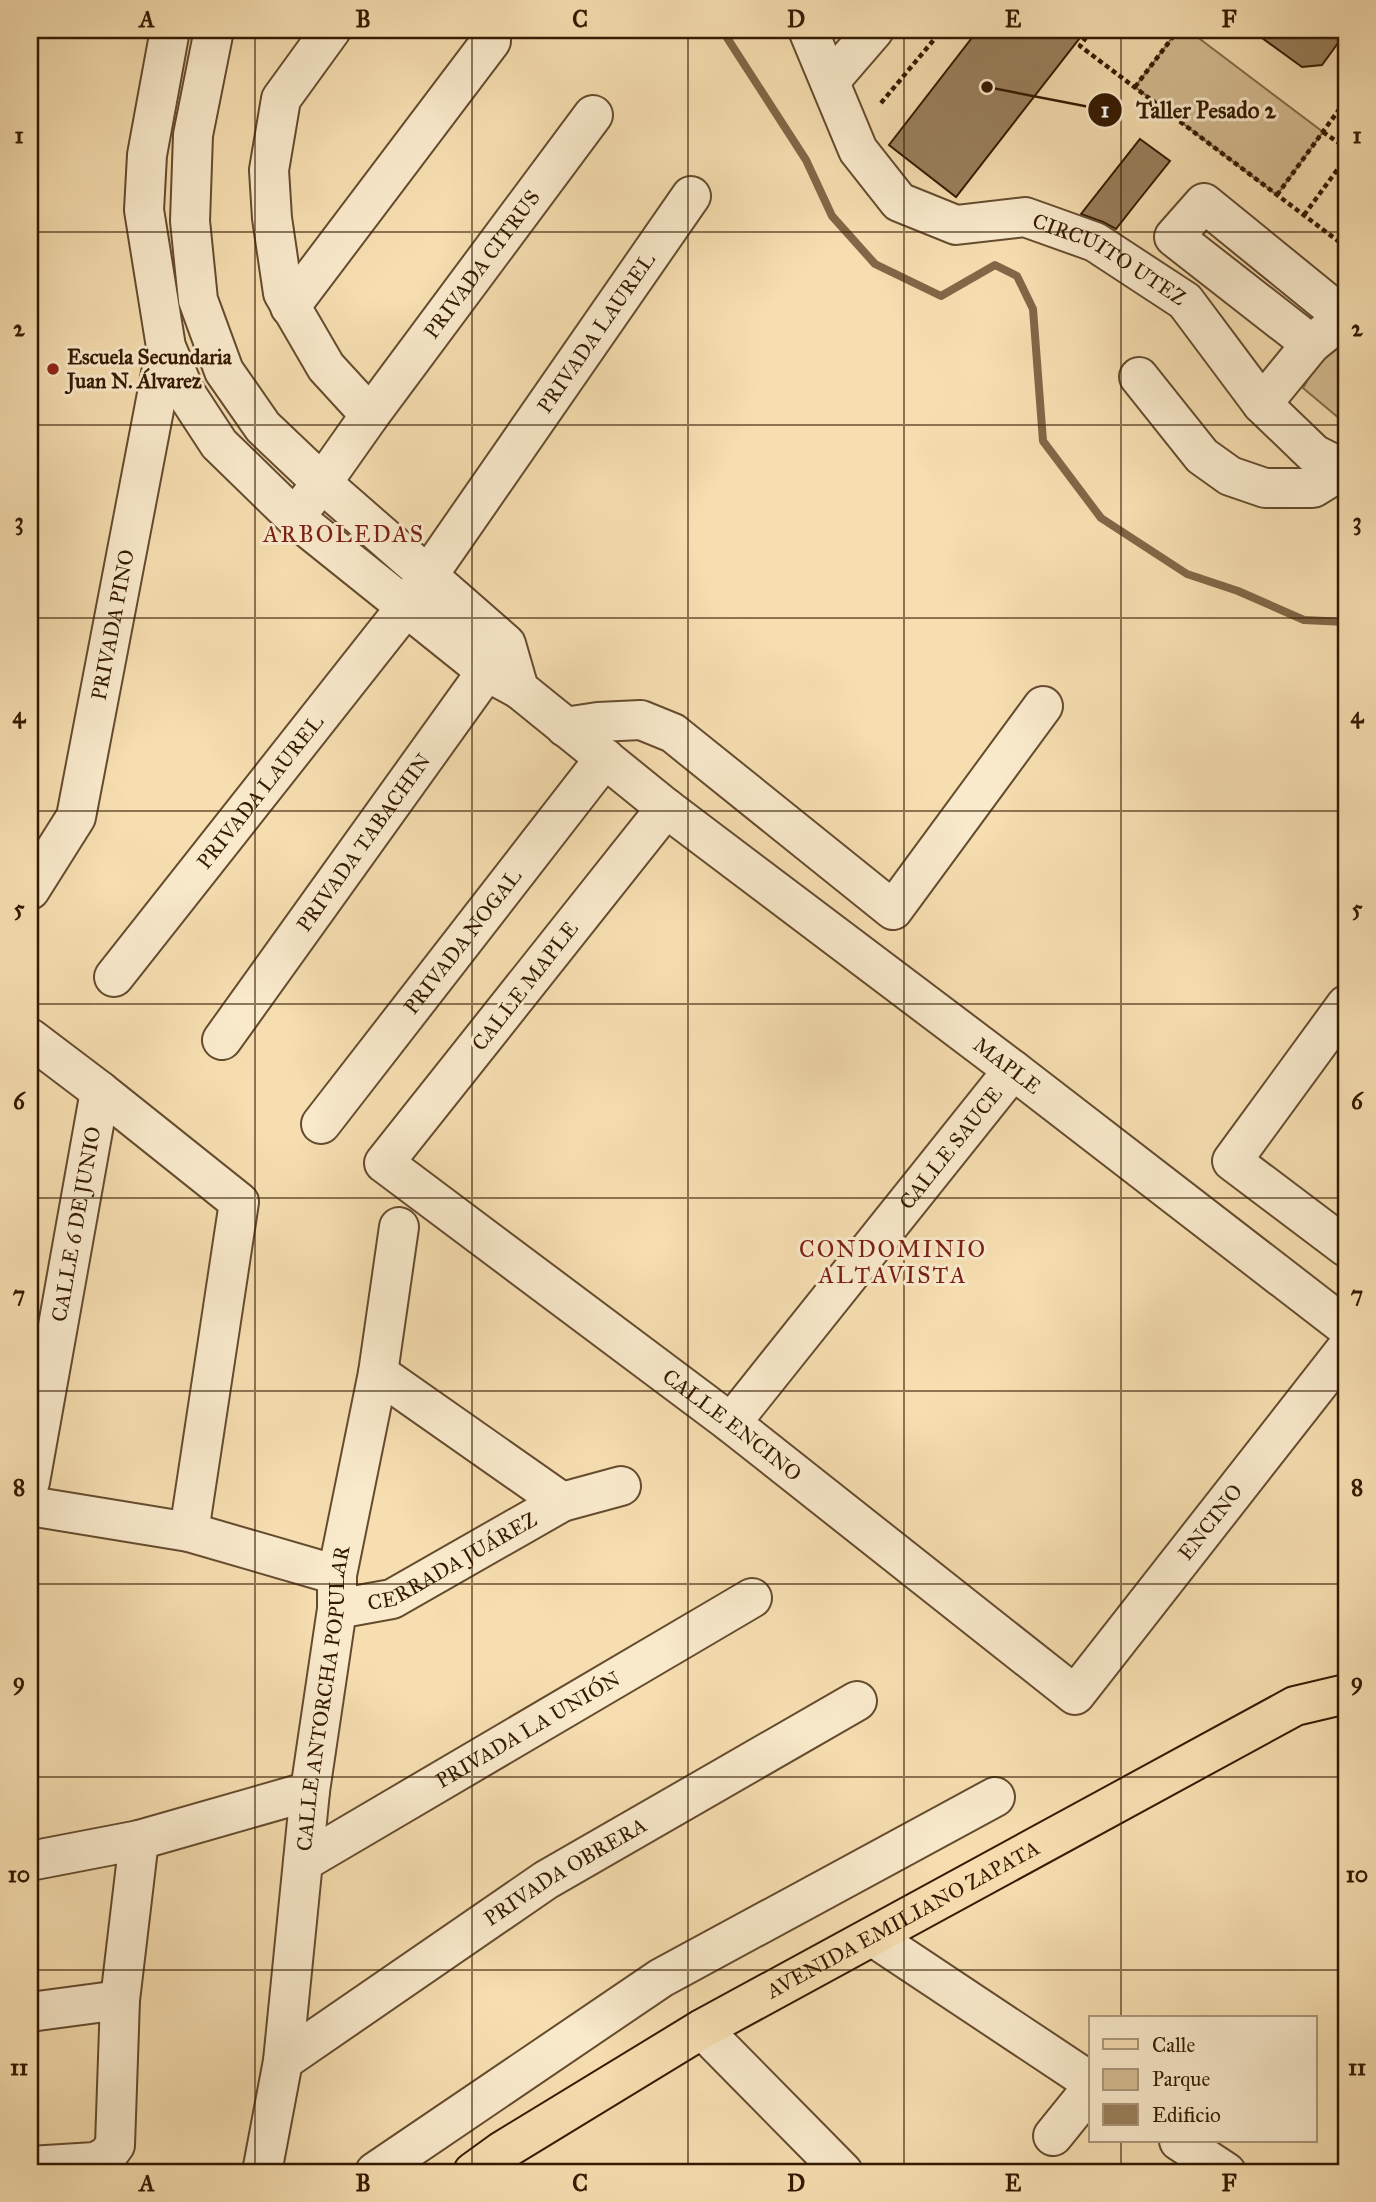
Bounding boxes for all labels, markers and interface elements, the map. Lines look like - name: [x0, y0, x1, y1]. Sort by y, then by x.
- text: A: [137, 5, 155, 33]
- text: B: [355, 5, 371, 33]
- text: C: [572, 5, 588, 33]
- text: D: [787, 5, 805, 33]
- text: E: [1005, 5, 1022, 33]
- text: F: [1221, 5, 1237, 33]
- callout: Taller Pesado 2: [1087, 88, 1290, 132]
- text: Taller Pesado 2: [1135, 96, 1276, 124]
- text: 1: [1101, 97, 1109, 123]
- text: 1: [14, 121, 24, 149]
- text: 1: [1352, 121, 1362, 149]
- street label: PRIVADA CITRUS: [418, 185, 546, 344]
- street label: CIRCUITO UTEZ: [1029, 208, 1191, 311]
- street label: PRIVADA LAUREL: [531, 247, 661, 418]
- text: 2: [13, 314, 25, 342]
- text: 2: [1351, 314, 1363, 342]
- place label: Escuela Secundaria Juan N. Álvarez: [64, 344, 233, 395]
- marker: Escuela Secundaria Juan N. Álvarez: [45, 361, 61, 377]
- text: 3: [14, 507, 24, 536]
- text: 3: [1352, 507, 1362, 536]
- district label: ARBOLEDAS: [262, 520, 425, 548]
- street label: PRIVADA PINO: [86, 547, 140, 702]
- text: 4: [13, 701, 27, 729]
- text: 4: [1351, 701, 1365, 729]
- street label: PRIVADA LAUREL: [191, 709, 329, 874]
- street label: PRIVADA TABACHIN: [291, 748, 436, 937]
- street label: PRIVADA NOGAL: [398, 863, 527, 1019]
- text: 5: [14, 894, 25, 922]
- text: 5: [1352, 894, 1363, 922]
- street label: CALLE MAPLE: [466, 916, 584, 1056]
- street label: MAPLE: [968, 1032, 1046, 1100]
- street label: CALLE SAUCE: [894, 1081, 1008, 1215]
- text: 6: [13, 1087, 26, 1115]
- text: 6: [1351, 1087, 1364, 1115]
- street label: CALLE 6 DE JUNIO: [46, 1124, 106, 1324]
- district label: CONDOMINIO ALTAVISTA: [799, 1235, 987, 1289]
- text: 7: [13, 1280, 25, 1308]
- text: 7: [1351, 1280, 1363, 1308]
- street label: CALLE ENCINO: [657, 1363, 807, 1487]
- text: 8: [13, 1473, 25, 1501]
- text: 8: [1351, 1473, 1363, 1501]
- street label: ENCINO: [1172, 1479, 1248, 1566]
- street label: CERRADA JUÁREZ: [365, 1506, 542, 1616]
- street label: CALLE ANTORCHA POPULAR: [291, 1542, 356, 1852]
- street label: PRIVADA LA UNIÓN: [431, 1665, 625, 1794]
- text: 9: [13, 1667, 25, 1696]
- text: 9: [1351, 1667, 1363, 1696]
- street label: PRIVADA OBRERA: [479, 1812, 651, 1932]
- street label: AVENIDA EMILIANO ZAPATA: [761, 1835, 1044, 2005]
- text: 10: [8, 1860, 30, 1888]
- text: 10: [1346, 1860, 1368, 1888]
- legend: [1089, 2016, 1316, 2142]
- text: Calle: [1152, 2032, 1195, 2058]
- text: 11: [10, 2053, 28, 2081]
- text: 11: [1348, 2053, 1366, 2081]
- text: Parque: [1152, 2066, 1211, 2092]
- text: Edificio: [1152, 2102, 1221, 2128]
- text: A: [137, 2169, 155, 2197]
- text: B: [355, 2169, 371, 2197]
- text: C: [572, 2169, 588, 2197]
- text: D: [787, 2169, 805, 2197]
- text: E: [1005, 2169, 1022, 2197]
- text: F: [1221, 2169, 1237, 2197]

